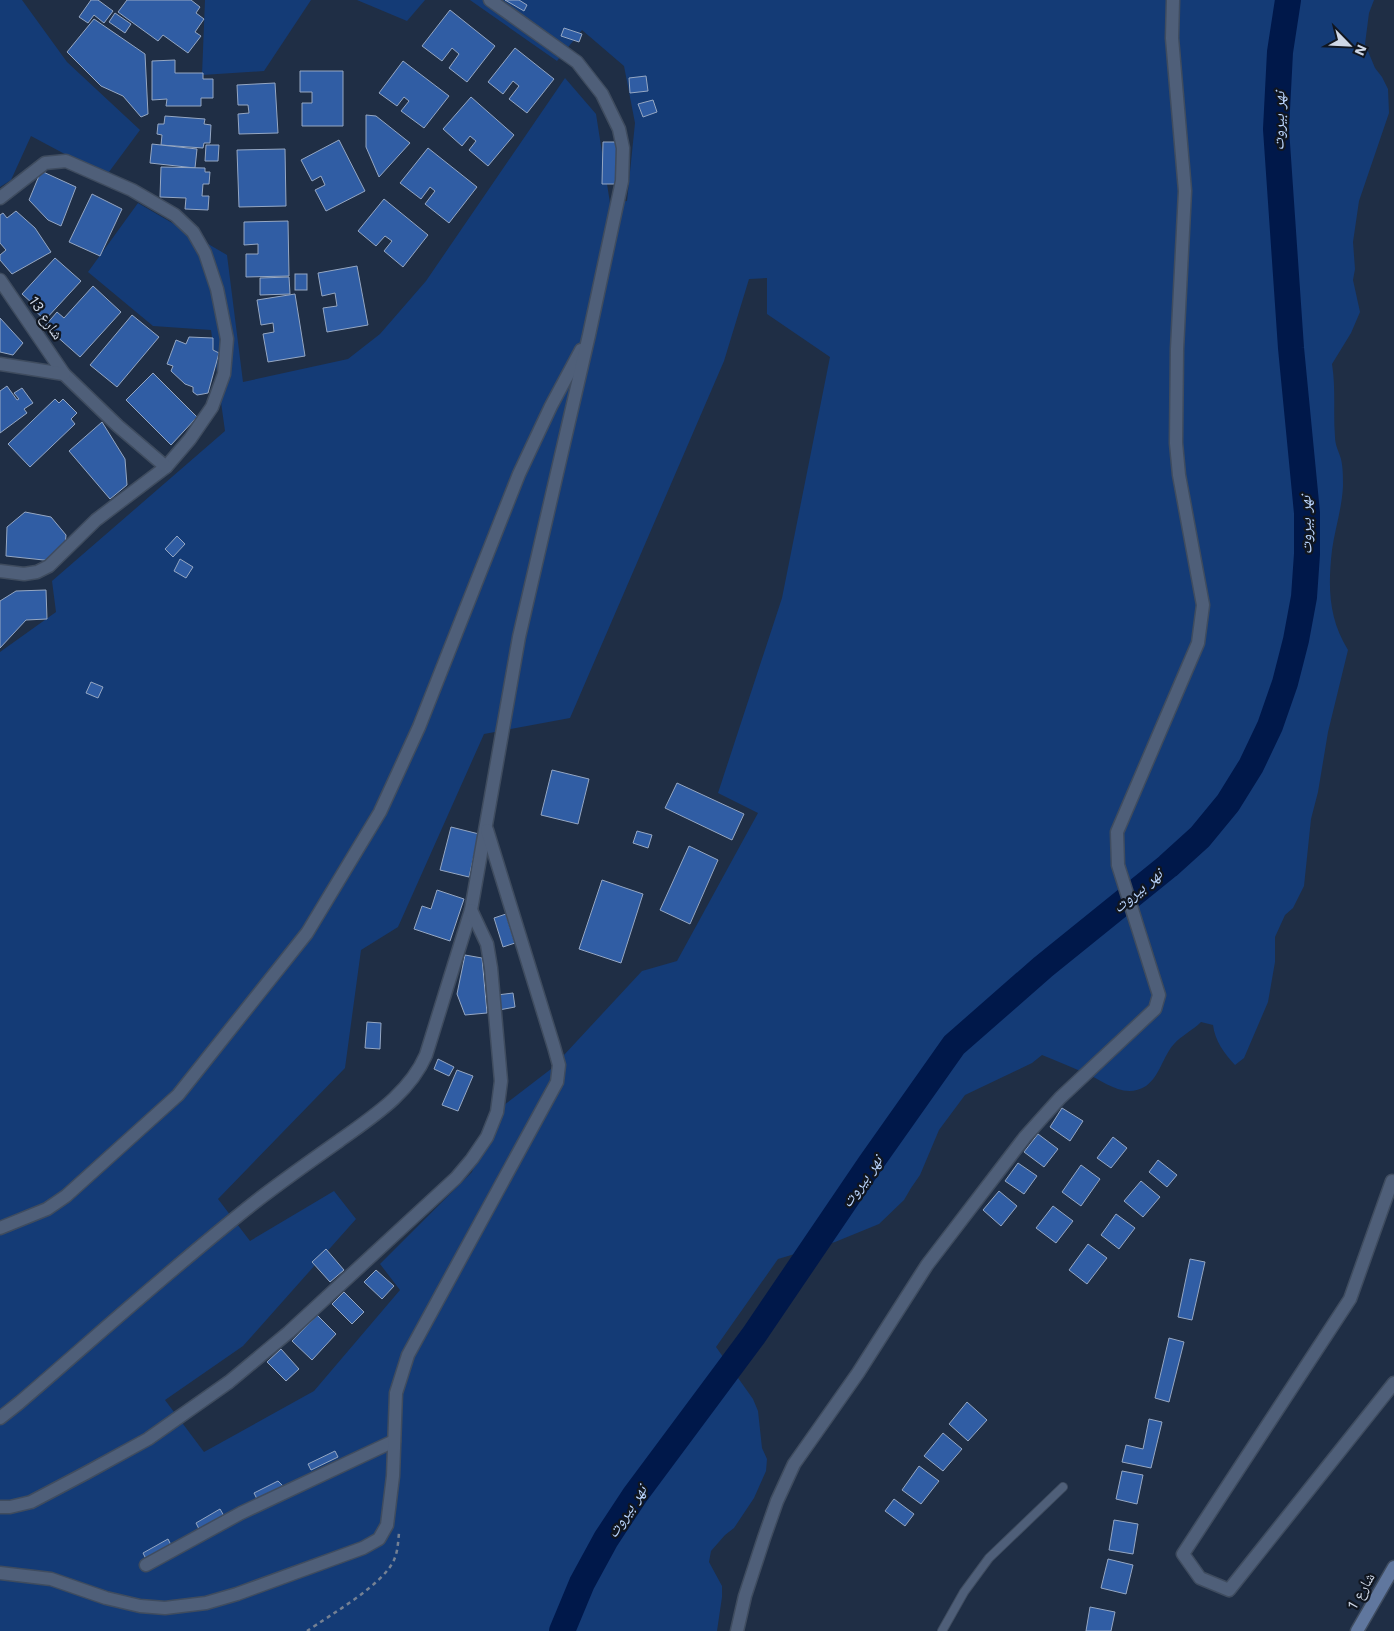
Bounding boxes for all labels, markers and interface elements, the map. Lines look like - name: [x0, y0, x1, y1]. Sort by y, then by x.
- north arrow: [1324, 20, 1374, 70]
- text: N: [1351, 42, 1370, 58]
- water label: نهر بيروت: [1268, 89, 1289, 151]
- street label: شارع 13: [24, 293, 67, 344]
- water label: نهر بيروت: [1295, 493, 1316, 555]
- water label: نهر بيروت: [1109, 863, 1168, 917]
- water label: نهر بيروت: [837, 1150, 888, 1211]
- water label: نهر بيروت: [602, 1479, 652, 1541]
- street label: شارع 1: [1343, 1569, 1380, 1613]

